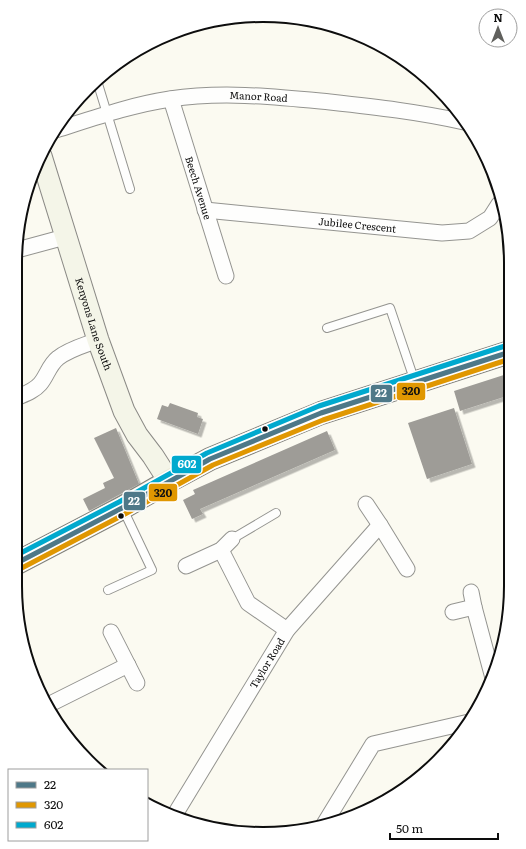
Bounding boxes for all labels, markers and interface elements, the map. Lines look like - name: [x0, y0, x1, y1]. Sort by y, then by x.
- north arrow: [478, 8, 518, 48]
- text: N: [493, 9, 503, 25]
- street label: Manor Road: [229, 87, 288, 105]
- street label: Beech Avenue: [182, 154, 216, 221]
- street label: Jubilee Crescent: [318, 213, 397, 236]
- street label: Kenyons Lane South: [72, 276, 117, 373]
- line badge: 320: [396, 382, 426, 401]
- text: 320: [402, 382, 421, 398]
- line badge: 22: [370, 384, 393, 403]
- text: 22: [375, 384, 387, 400]
- unlabelled marker: [260, 424, 270, 434]
- line badge: 602: [171, 455, 202, 474]
- text: 602: [178, 455, 197, 471]
- line badge: 320: [148, 483, 178, 502]
- text: 320: [154, 484, 173, 500]
- line badge: 22: [123, 491, 146, 511]
- text: 22: [128, 492, 140, 508]
- unlabelled marker: [116, 511, 126, 521]
- street label: Taylor Road: [245, 634, 288, 691]
- legend: [8, 769, 148, 841]
- text: 22: [44, 775, 56, 793]
- text: 320: [44, 795, 63, 813]
- text: 602: [44, 815, 63, 833]
- scale bar: [390, 815, 498, 841]
- text: 50 m: [396, 819, 423, 837]

